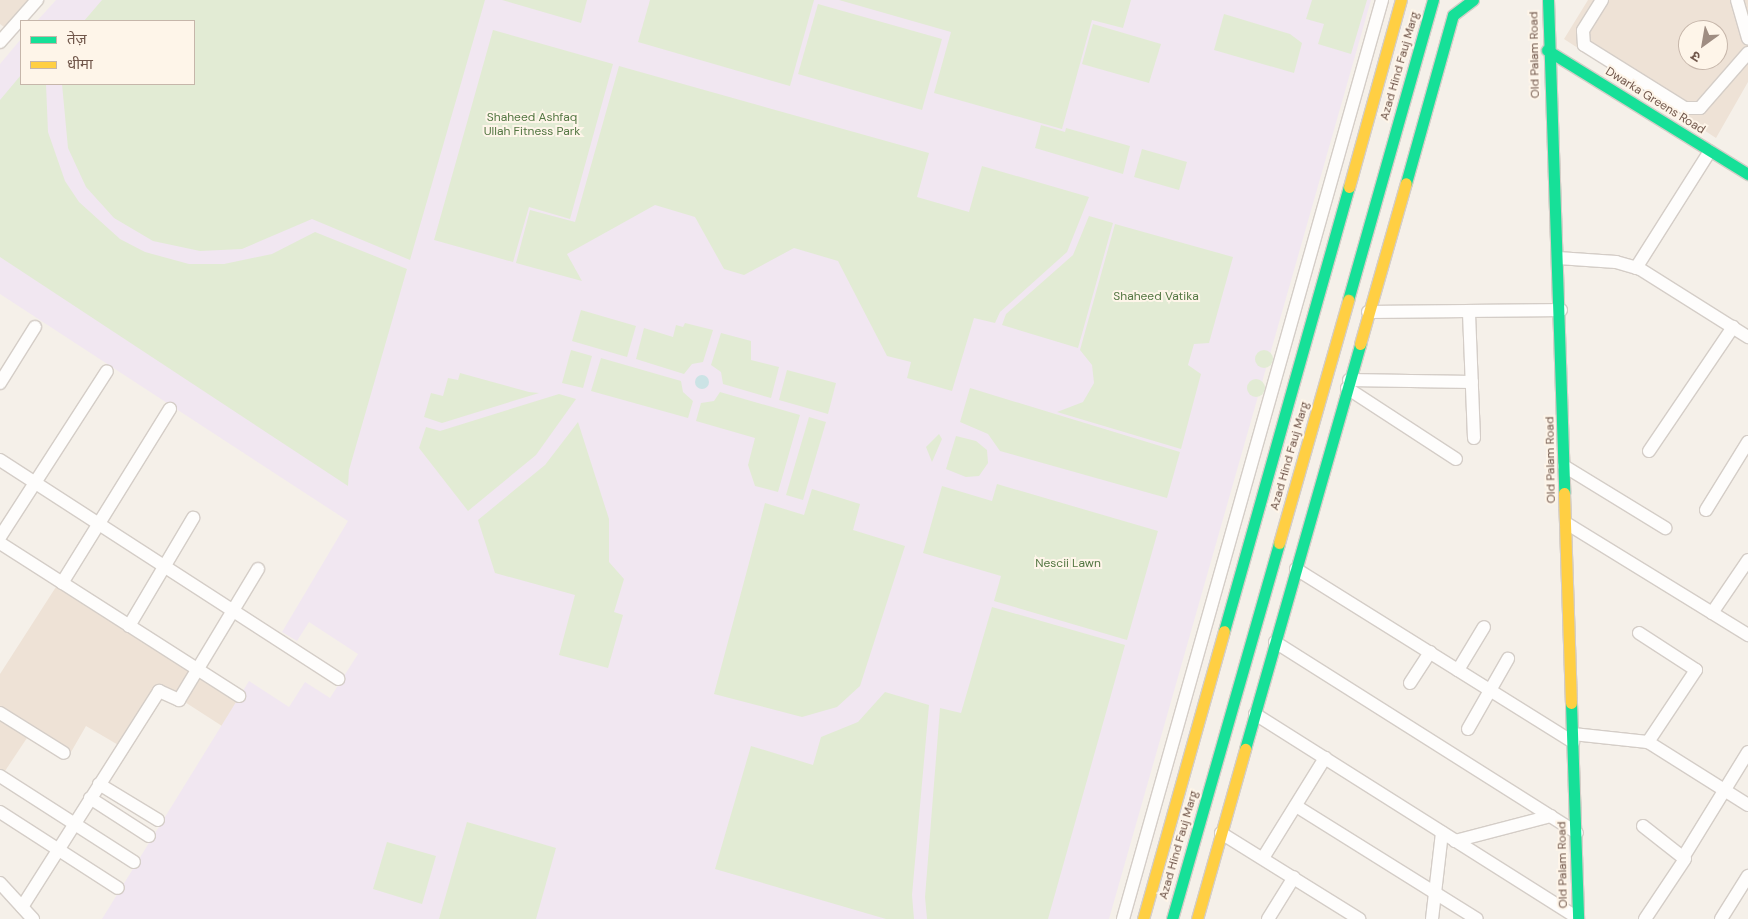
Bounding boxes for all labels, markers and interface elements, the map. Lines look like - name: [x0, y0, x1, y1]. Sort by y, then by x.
- street label: Azad Hind Fauj Marg: [1378, 10, 1422, 122]
- street label: Old Palam Road: [1527, 11, 1543, 99]
- legend: [20, 20, 195, 85]
- north arrow: [1678, 20, 1728, 70]
- text: तेज़: [67, 29, 87, 49]
- text: उ: [1687, 47, 1704, 67]
- text: धीमा: [67, 54, 93, 74]
- street label: Dwarka Greens Road: [1602, 64, 1708, 138]
- park label: Shaheed Ashfaq Ullah Fitness Park: [484, 111, 580, 139]
- park label: Shaheed Vatika: [1113, 290, 1199, 304]
- street label: Azad Hind Fauj Marg: [1268, 400, 1312, 512]
- street label: Old Palam Road: [1543, 416, 1559, 504]
- park label: Nescii Lawn: [1035, 557, 1101, 571]
- street label: Azad Hind Fauj Marg: [1157, 789, 1201, 901]
- street label: Old Palam Road: [1555, 821, 1571, 909]

